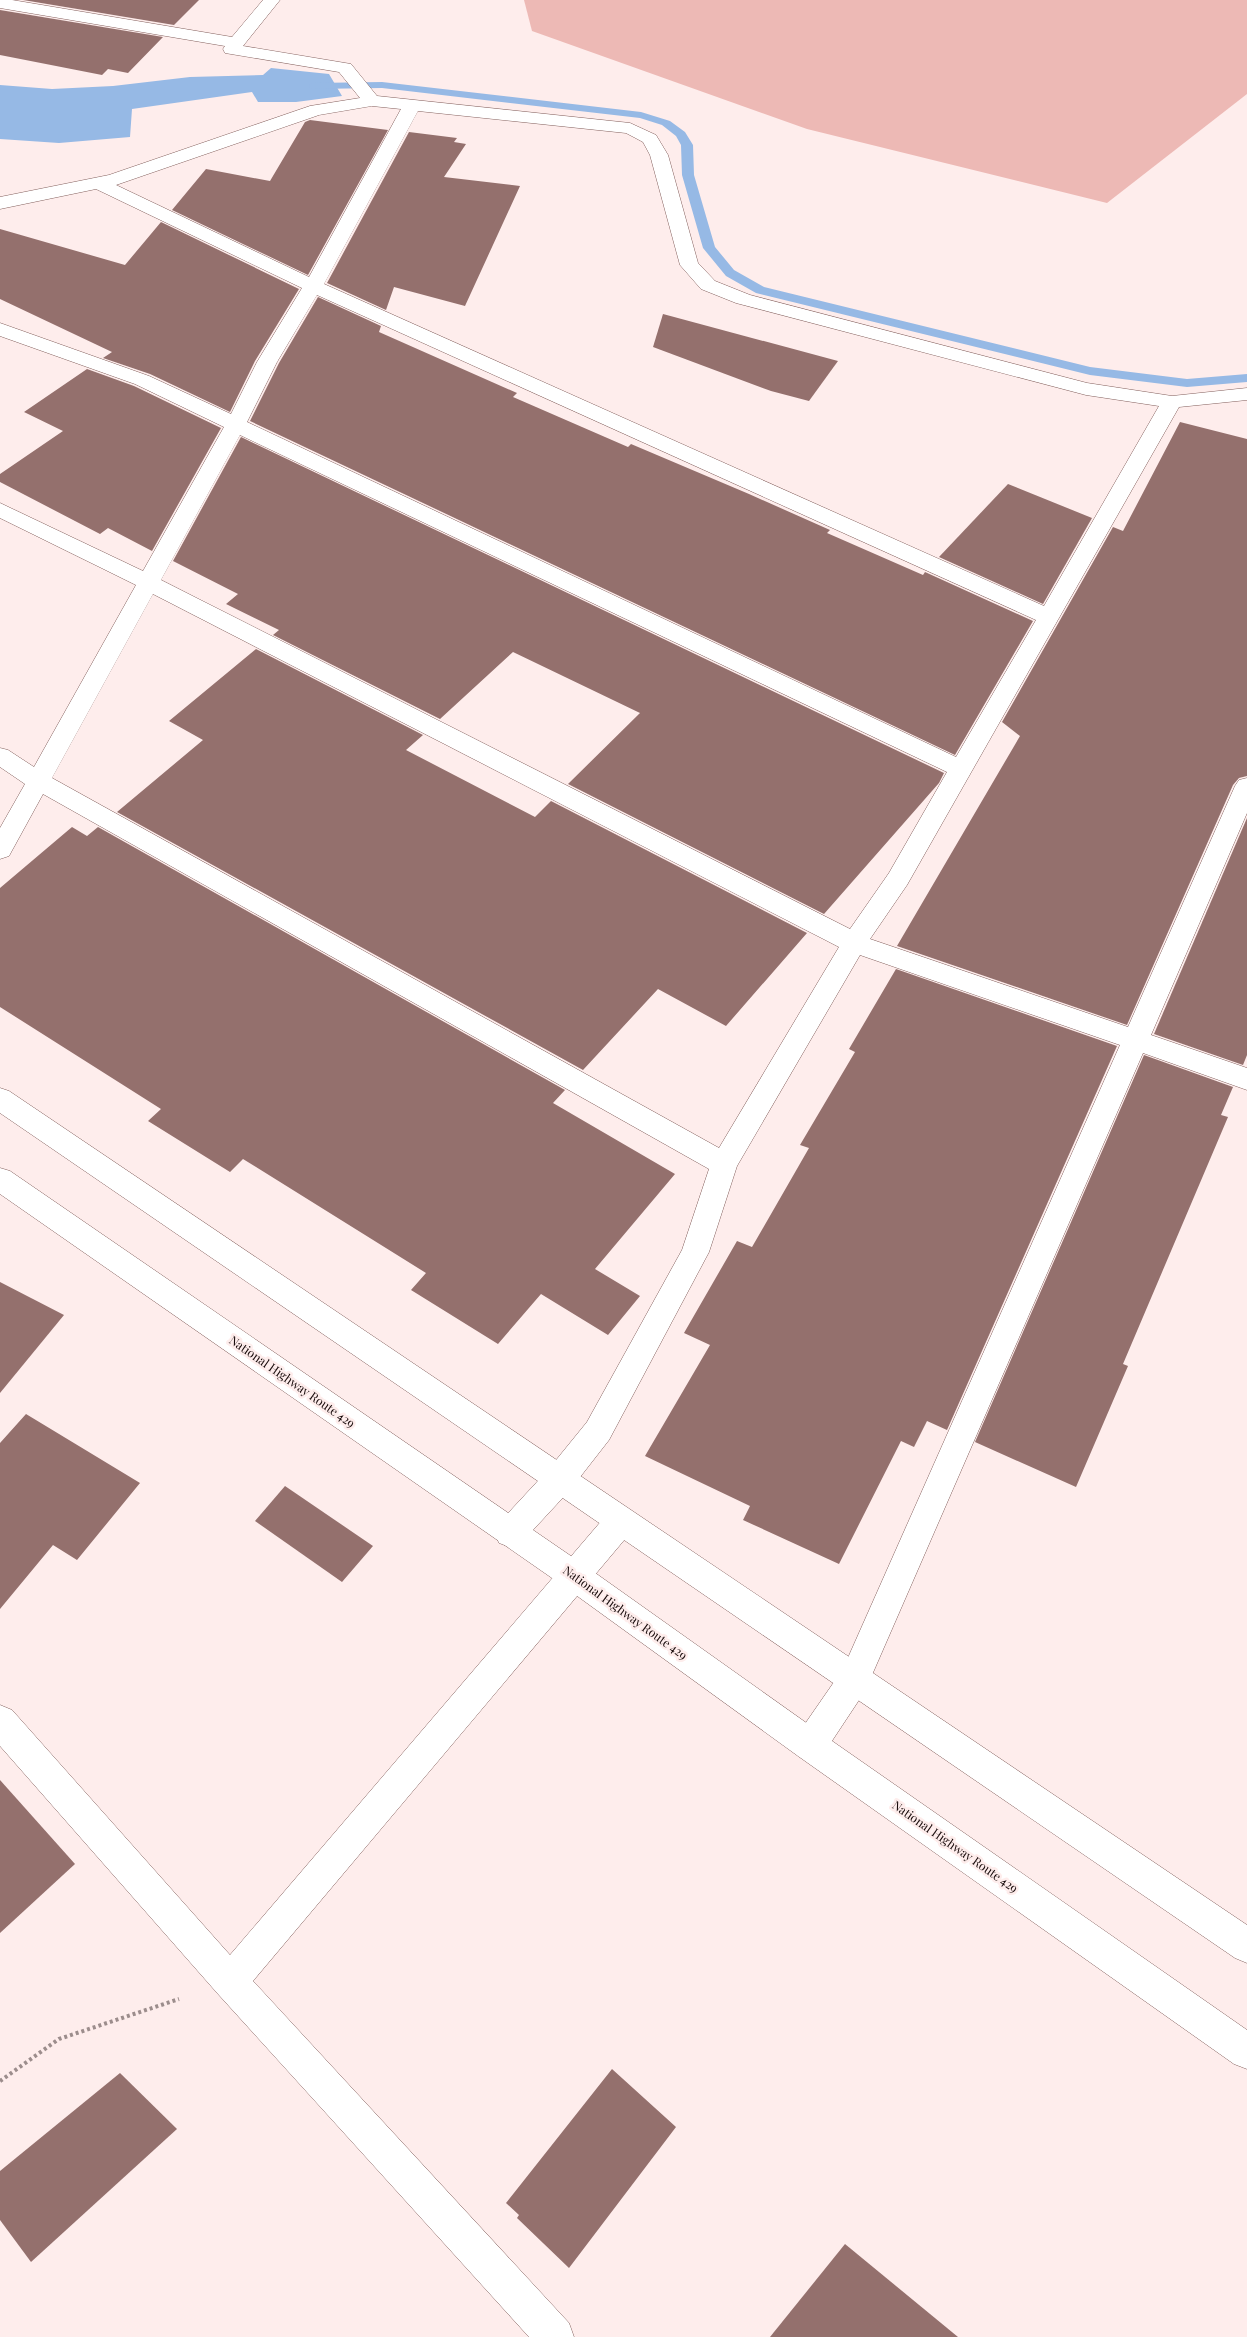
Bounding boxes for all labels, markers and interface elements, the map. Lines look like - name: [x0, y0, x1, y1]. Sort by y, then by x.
- street label: National Highway Route 429: [227, 1332, 359, 1431]
- street label: National Highway Route 429: [560, 1562, 691, 1663]
- street label: National Highway Route 429: [890, 1797, 1022, 1896]

